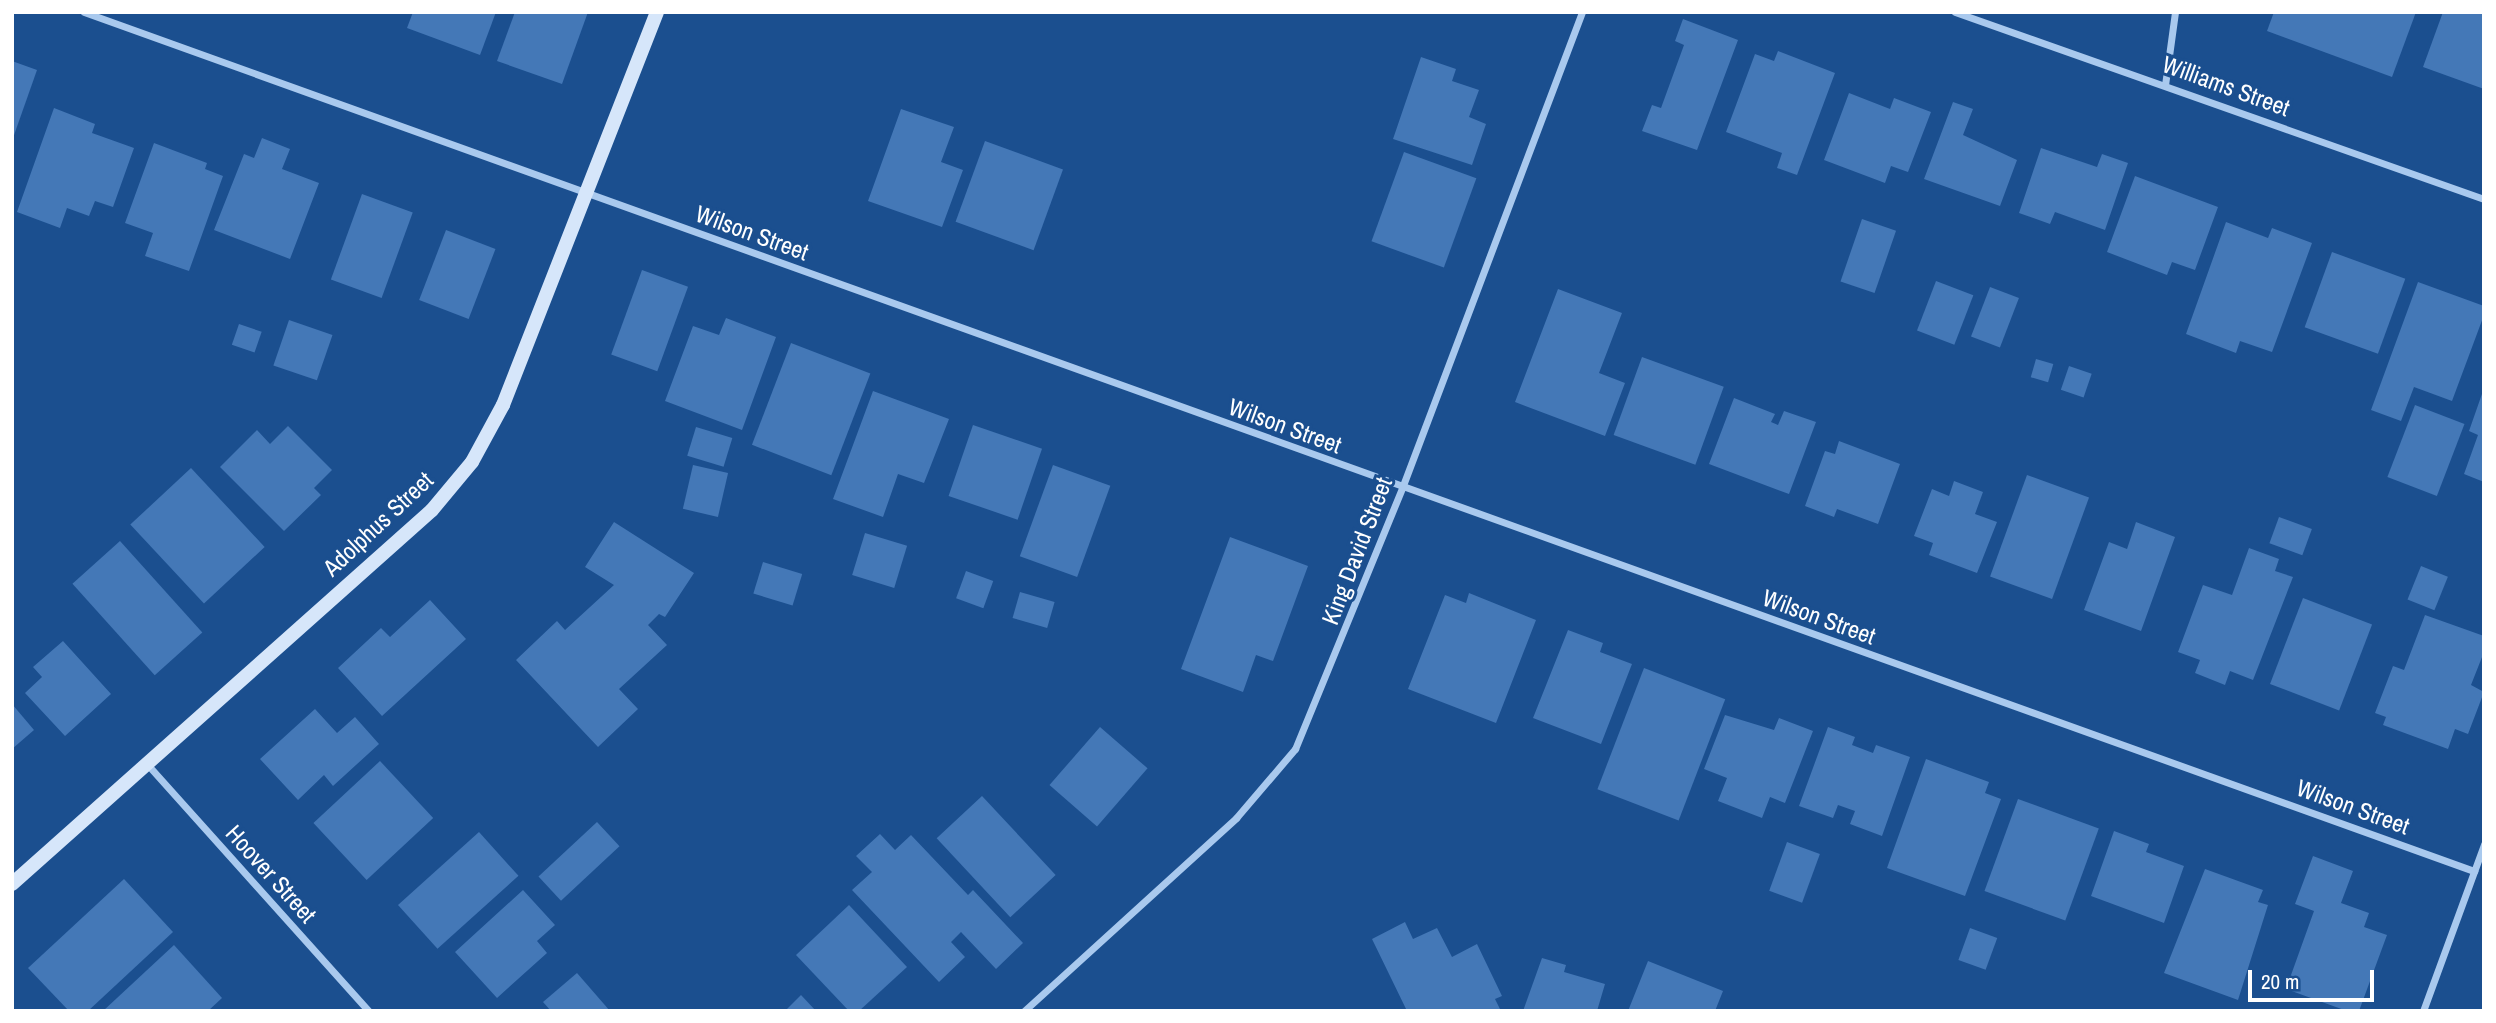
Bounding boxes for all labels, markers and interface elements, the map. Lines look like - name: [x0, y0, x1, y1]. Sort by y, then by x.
- street label: Williams Street: [2158, 50, 2294, 122]
- street label: Wilson Street: [692, 199, 812, 267]
- street label: Wilson Street: [1225, 392, 1345, 460]
- street label: Adolphus Street: [317, 466, 439, 582]
- street label: King David Street: [1316, 473, 1398, 629]
- street label: Wilson Street: [1759, 583, 1879, 651]
- street label: Wilson Street: [2293, 773, 2413, 841]
- street label: Hoover Street: [220, 819, 322, 929]
- scale bar: [2251, 956, 2377, 1000]
- text: 20 m: [2261, 967, 2299, 996]

